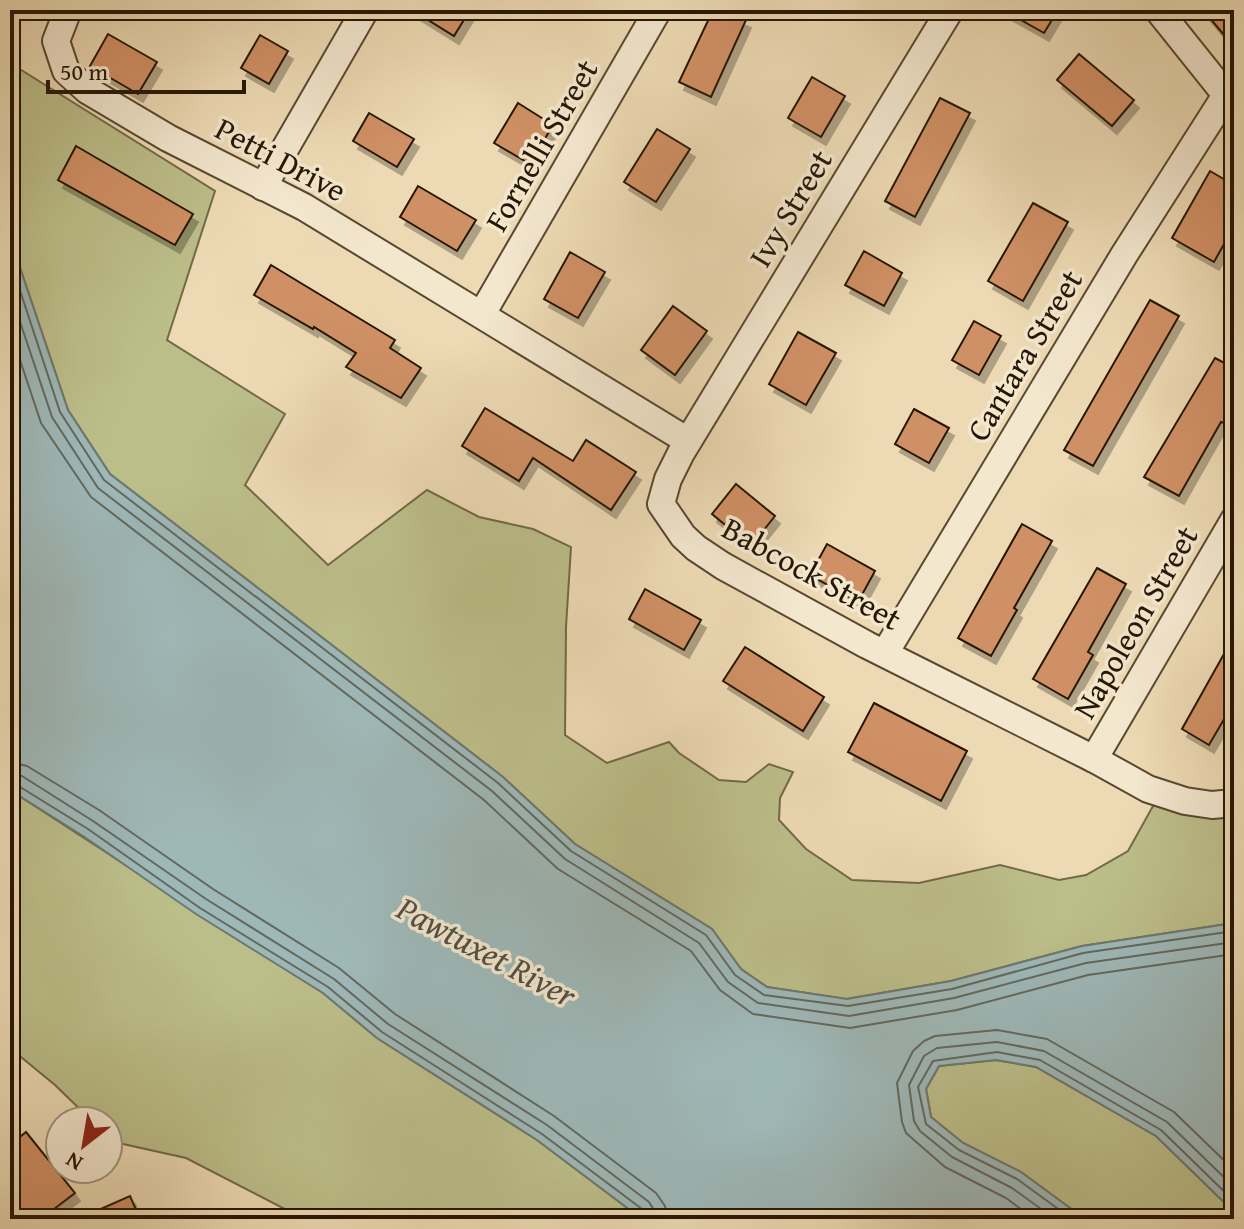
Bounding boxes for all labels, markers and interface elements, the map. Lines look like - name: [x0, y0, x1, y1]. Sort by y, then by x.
- scale bar: [48, 44, 244, 94]
- street label: Fornelli Street: [473, 50, 609, 240]
- text: 50 m: [60, 54, 108, 89]
- street label: Petti Drive: [207, 105, 355, 213]
- street label: Ivy Street: [736, 140, 844, 276]
- street label: Cantara Street: [954, 260, 1094, 450]
- street label: Babcock Street: [714, 504, 910, 642]
- street label: Napoleon Street: [1061, 517, 1209, 727]
- water label: Pawtuxet River: [388, 883, 587, 1019]
- north arrow: [44, 1105, 124, 1185]
- text: N: [59, 1144, 88, 1180]

